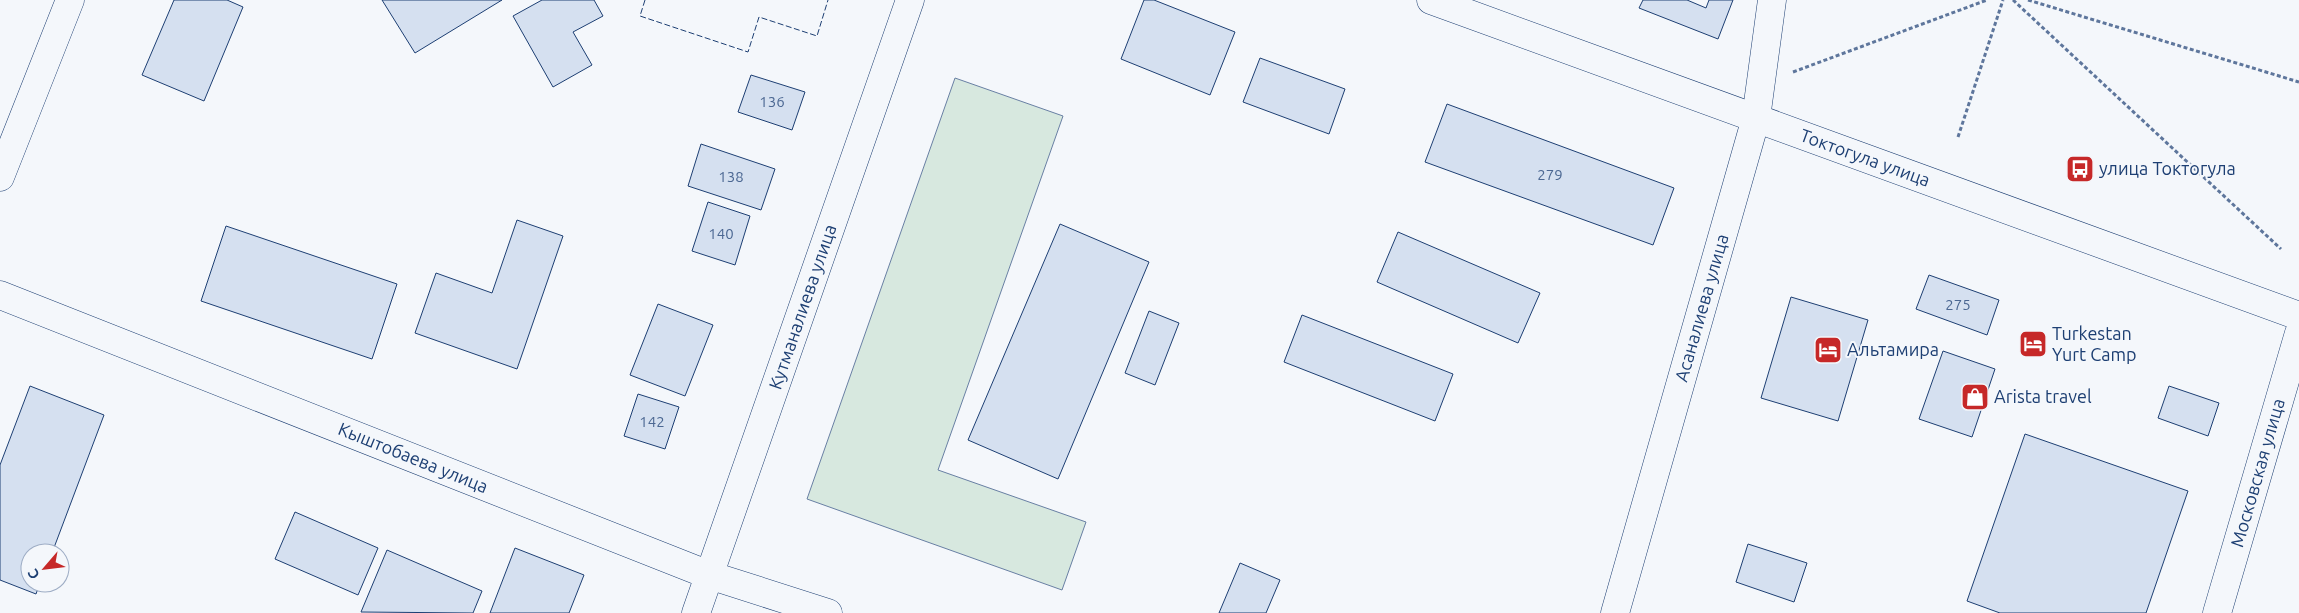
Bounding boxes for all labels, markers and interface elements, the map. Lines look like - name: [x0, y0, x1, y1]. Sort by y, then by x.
- house number: 136: [759, 93, 785, 110]
- street label: Токтогула улица: [1798, 124, 1933, 190]
- bus stop icon: улица Токтогула: [2065, 154, 2095, 184]
- place label: улица Токтогула: [2099, 158, 2236, 178]
- house number: 279: [1537, 166, 1563, 183]
- house number: 138: [718, 168, 744, 185]
- street label: Кутманалиева улица: [764, 222, 840, 392]
- house number: 140: [708, 225, 734, 242]
- street label: Асаналиева улица: [1670, 232, 1732, 384]
- house number: 275: [1945, 296, 1971, 313]
- place label: Turkestan Yurt Camp: [2052, 323, 2137, 364]
- hotel icon: Turkestan Yurt Camp: [2018, 329, 2048, 359]
- hotel icon: Альтамира: [1813, 335, 1843, 365]
- place label: Альтамира: [1847, 339, 1939, 359]
- shop icon: Arista travel: [1960, 382, 1990, 412]
- place label: Arista travel: [1994, 386, 2092, 406]
- street label: Московская улица: [2226, 396, 2288, 549]
- house number: 142: [639, 413, 665, 430]
- street label: Кыштобаева улица: [336, 418, 491, 496]
- north arrow: [20, 543, 70, 593]
- text: С: [24, 566, 43, 582]

